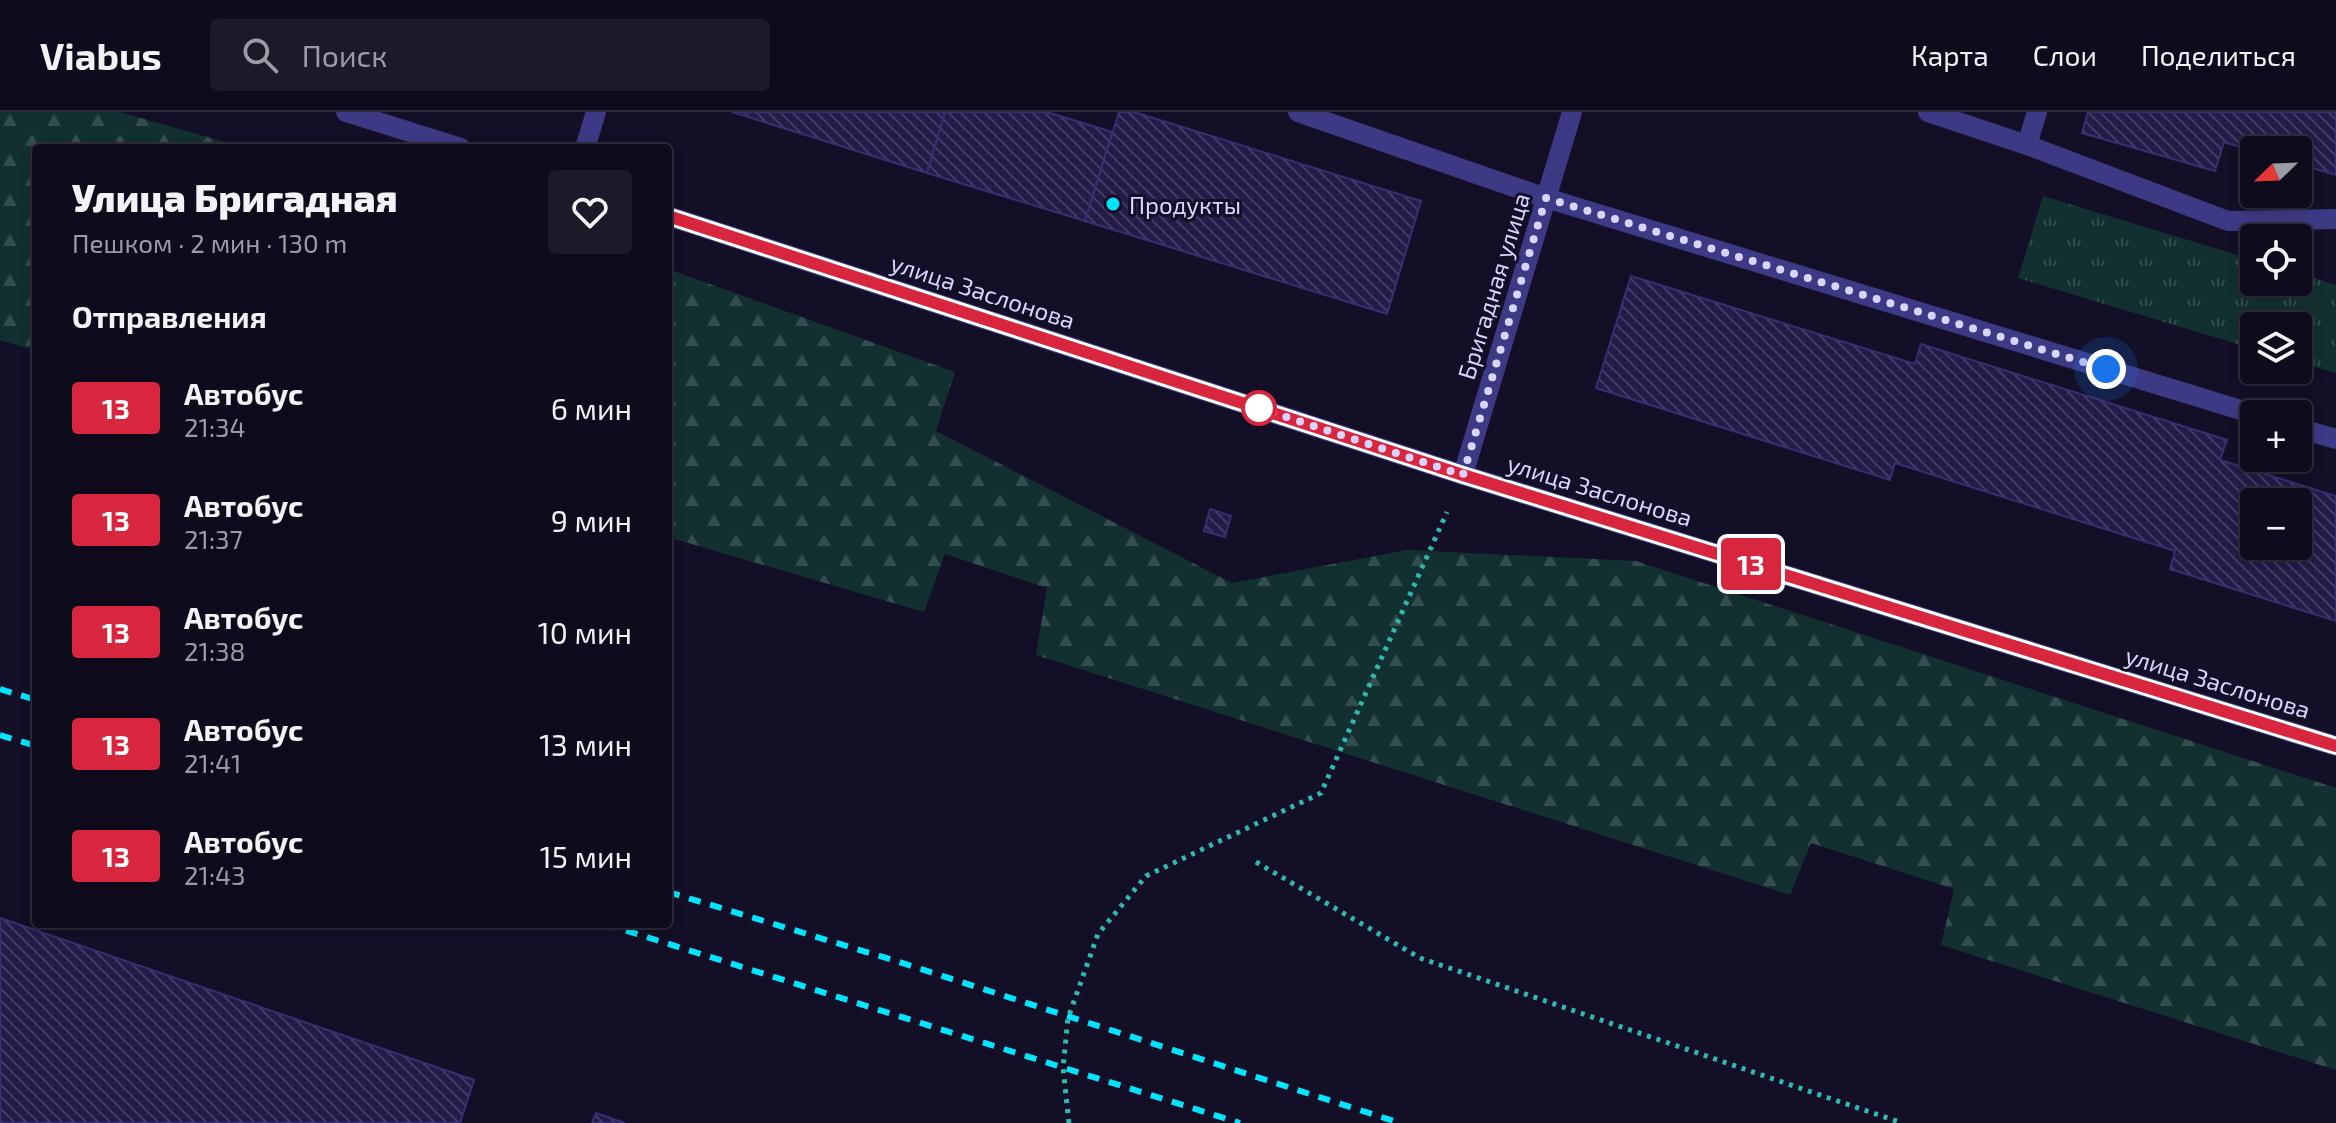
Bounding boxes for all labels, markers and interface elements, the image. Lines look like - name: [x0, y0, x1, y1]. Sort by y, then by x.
- search box: [210, 19, 770, 91]
- text: Viabus: [40, 32, 162, 78]
- icon: search: [238, 33, 282, 77]
- text: Поиск: [302, 37, 387, 73]
- text: Карта: [1911, 38, 1989, 72]
- text: Слои: [2033, 38, 2097, 72]
- text: Поделиться: [2141, 38, 2296, 72]
- north arrow: [2240, 136, 2312, 208]
- map controls: [2240, 136, 2312, 560]
- button: heart: [548, 170, 632, 254]
- text: Улица Бригадная: [72, 174, 398, 220]
- street label: Бригадная улица: [1451, 189, 1536, 383]
- place label: Продукты: [1129, 190, 1241, 220]
- marker: Продукты: [1104, 195, 1122, 213]
- button: locate: [2240, 224, 2312, 296]
- text: Пешком · 2 мин · 130 m: [72, 227, 347, 258]
- street label: улица Заслонова: [887, 248, 1079, 335]
- text: Отправления: [72, 298, 267, 334]
- button: layers: [2240, 312, 2312, 384]
- your location: [2086, 349, 2126, 389]
- text: Автобус: [184, 375, 303, 411]
- text: 6 мин: [551, 390, 632, 426]
- text: 13: [102, 391, 130, 425]
- unlabelled marker: [1242, 391, 1276, 425]
- button: +: [2240, 400, 2312, 472]
- text: 21:34: [184, 411, 246, 442]
- street label: улица Заслонова: [1504, 448, 1696, 533]
- text: Автобус: [184, 487, 303, 523]
- button: −: [2240, 488, 2312, 560]
- text: 9 мин: [551, 502, 632, 538]
- text: 13: [102, 503, 130, 537]
- text: 21:37: [184, 523, 243, 554]
- line badge: 13: [1715, 538, 1787, 590]
- text: 13: [1737, 547, 1765, 581]
- text: Автобус: [184, 599, 303, 635]
- text: 10 мин: [538, 614, 632, 650]
- text: 13: [102, 615, 130, 649]
- text: 21:38: [184, 635, 245, 666]
- street label: улица Заслонова: [2122, 640, 2314, 725]
- text: Автобус: [184, 711, 303, 747]
- text: 13 мин: [539, 726, 632, 762]
- text: 13: [102, 727, 130, 761]
- text: 21:41: [184, 747, 241, 778]
- text: Автобус: [184, 823, 303, 859]
- text: 15 мин: [540, 838, 632, 874]
- text: 13: [102, 839, 130, 873]
- text: 21:43: [184, 859, 246, 890]

